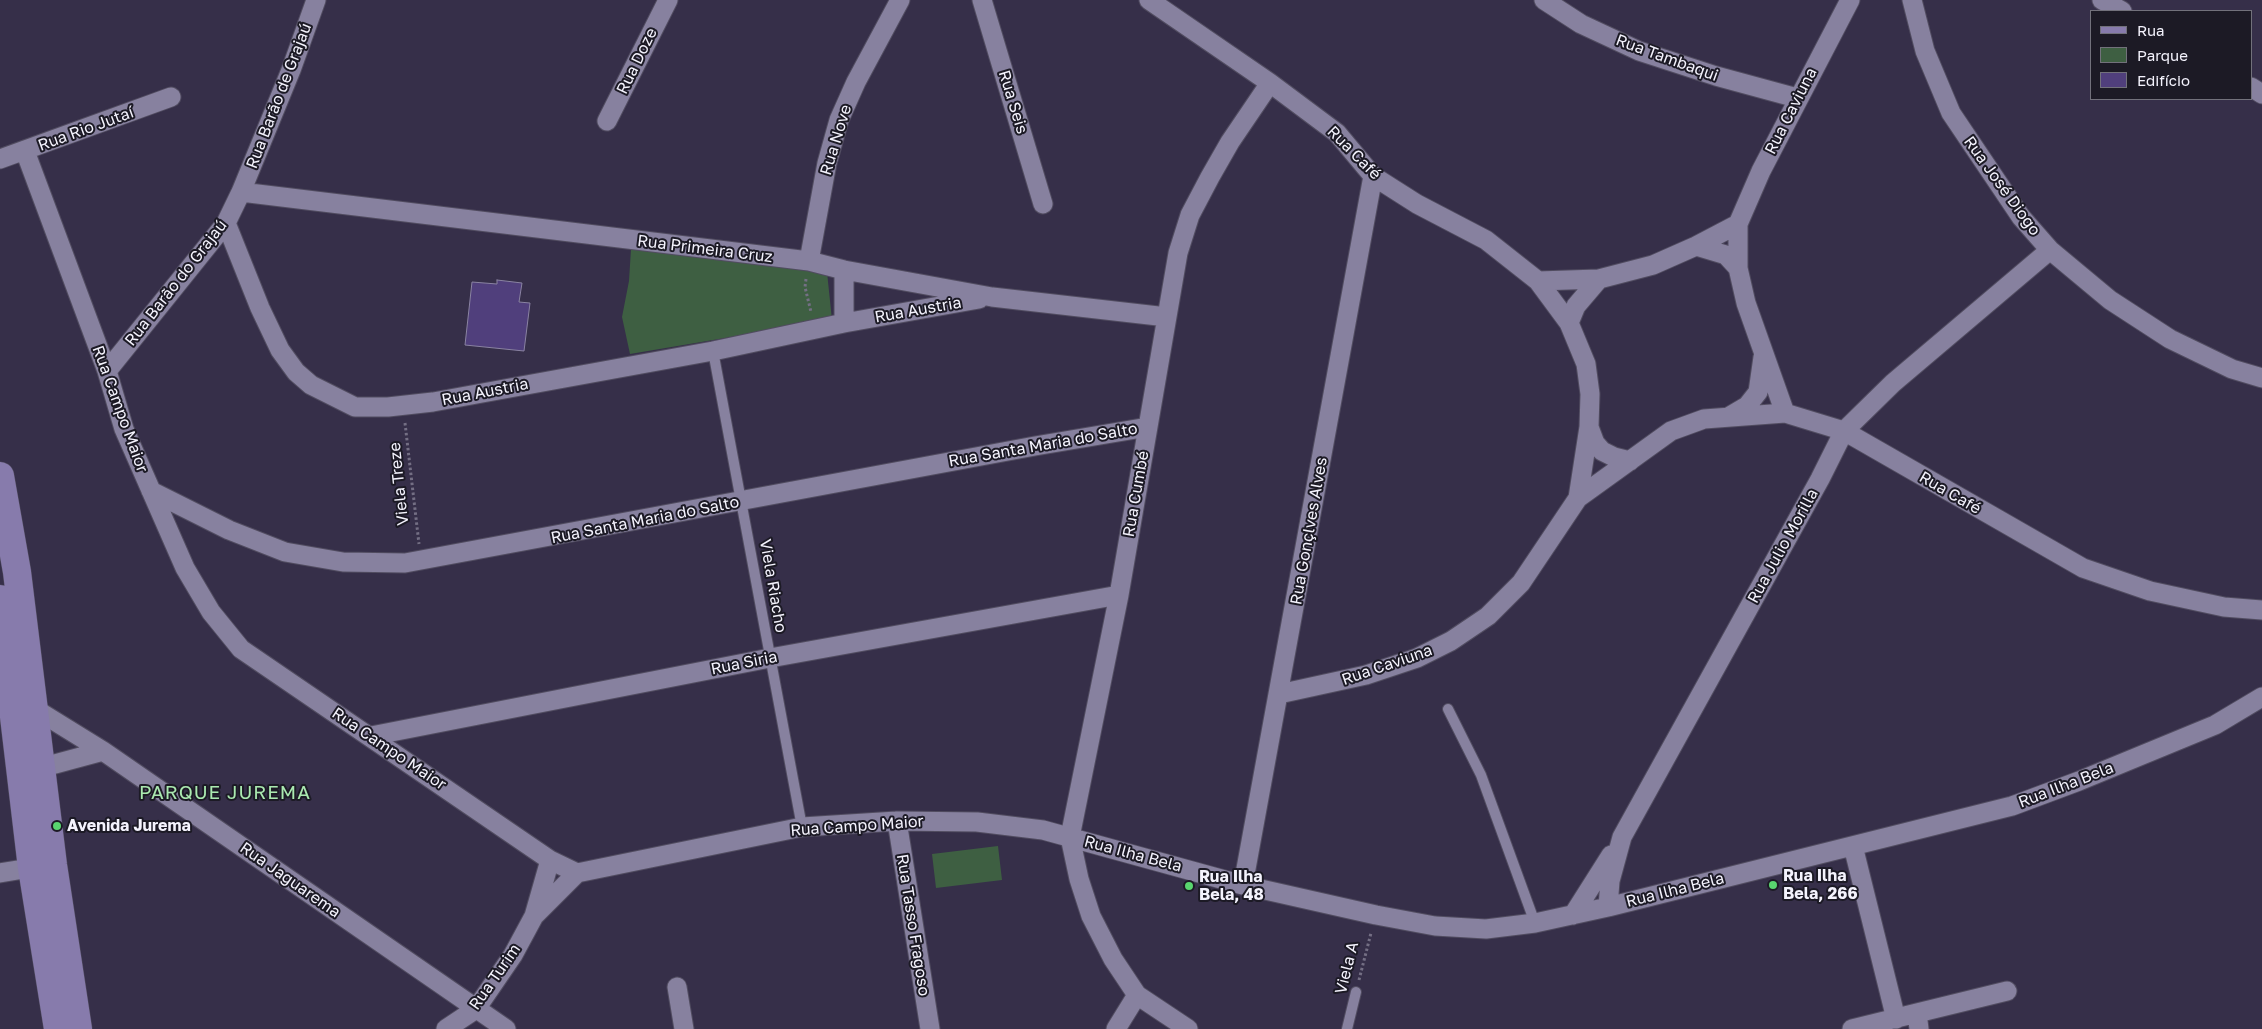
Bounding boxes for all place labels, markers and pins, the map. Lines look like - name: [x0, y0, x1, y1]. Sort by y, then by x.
- place label: Avenida Jurema: [67, 816, 191, 836]
- marker: Avenida Jurema: [51, 820, 63, 832]
- place label: Rua Ilha Bela, 266: [1783, 866, 1858, 904]
- place label: Rua Ilha Bela, 48: [1199, 867, 1264, 905]
- marker: Rua Ilha Bela, 266: [1767, 879, 1779, 891]
- marker: Rua Ilha Bela, 48: [1183, 880, 1195, 892]

